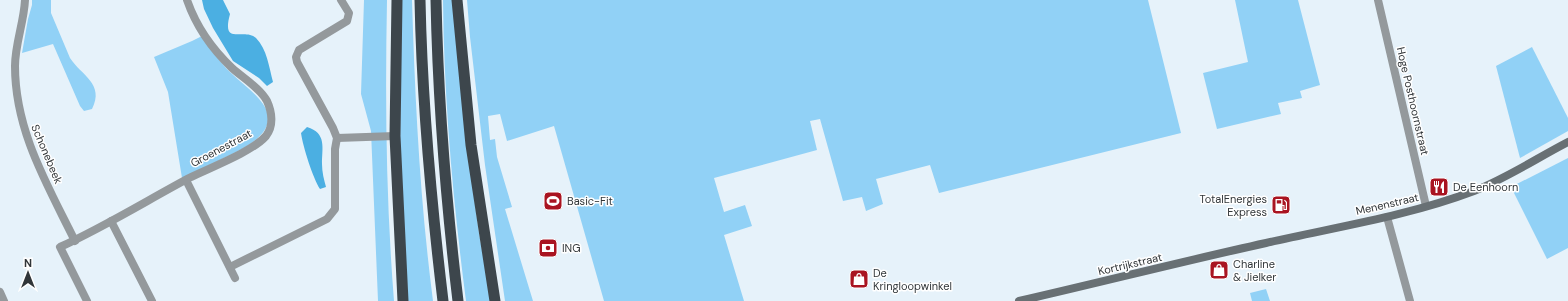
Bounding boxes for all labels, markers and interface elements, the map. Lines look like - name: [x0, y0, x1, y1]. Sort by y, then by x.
- street label: Hoge Posthoornstraat: [1394, 46, 1432, 156]
- street label: Schonebeek: [28, 122, 66, 186]
- street label: Groenestraat: [188, 126, 254, 170]
- restaurant icon: De Eenhoorn: [1428, 176, 1450, 198]
- place label: De Eenhoorn: [1453, 180, 1518, 194]
- sports icon: Basic-Fit: [542, 190, 564, 212]
- street label: Menenstraat: [1354, 190, 1420, 218]
- place label: TotalEnergies Express: [1200, 192, 1267, 219]
- place label: Basic-Fit: [567, 194, 613, 208]
- fuel station icon: TotalEnergies Express: [1270, 194, 1292, 216]
- bank icon: ING: [537, 237, 559, 259]
- place label: ING: [562, 241, 581, 255]
- street label: Kortrijkstraat: [1097, 250, 1163, 278]
- north arrow: [8, 253, 48, 293]
- text: N: [24, 256, 32, 270]
- place label: Charline & Jielker: [1233, 257, 1276, 284]
- shop icon: Charline & Jielker: [1208, 259, 1230, 281]
- place label: De Kringloopwinkel: [873, 266, 952, 293]
- shop icon: De Kringloopwinkel: [848, 268, 870, 290]

